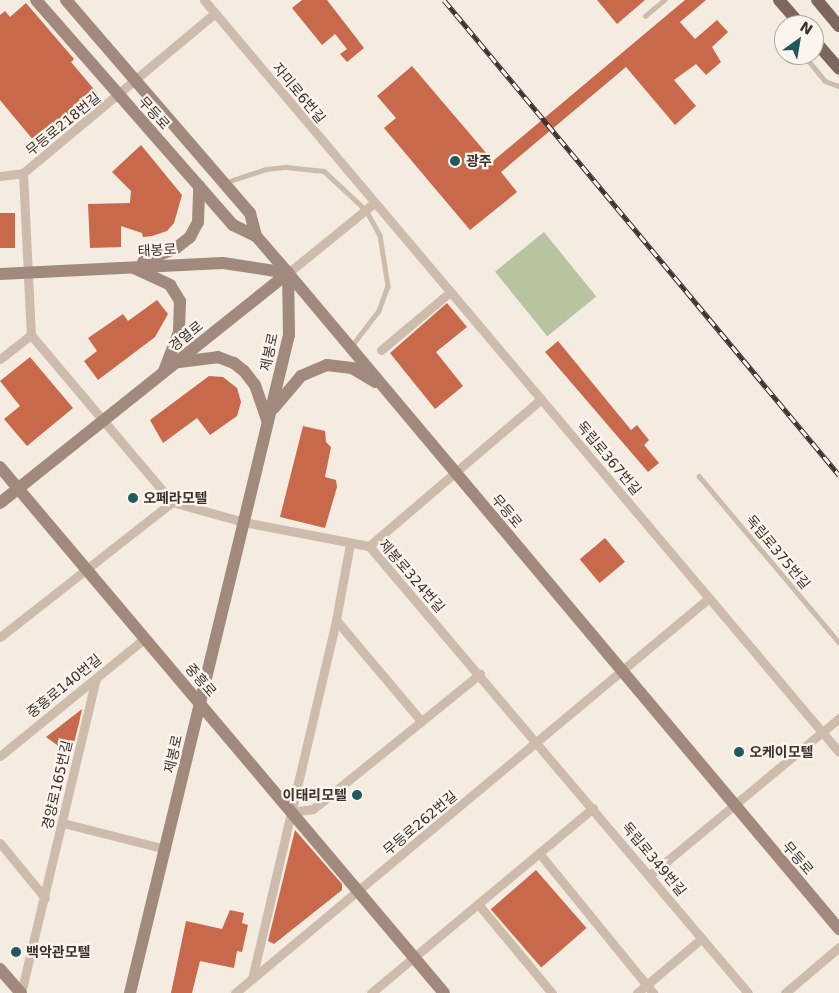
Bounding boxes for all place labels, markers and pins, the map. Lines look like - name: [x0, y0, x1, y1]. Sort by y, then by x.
- place label: 광주: [466, 153, 492, 169]
- marker: 광주: [448, 154, 462, 168]
- place label: 오페라모텔: [143, 490, 207, 506]
- marker: 오페라모텔: [127, 492, 139, 504]
- place label: 오케이모텔: [749, 744, 813, 760]
- marker: 오케이모텔: [733, 746, 745, 758]
- place label: 이태리모텔: [283, 787, 347, 803]
- marker: 이태리모텔: [351, 789, 363, 801]
- place label: 백악관모텔: [26, 944, 90, 960]
- marker: 백악관모텔: [10, 946, 22, 958]

